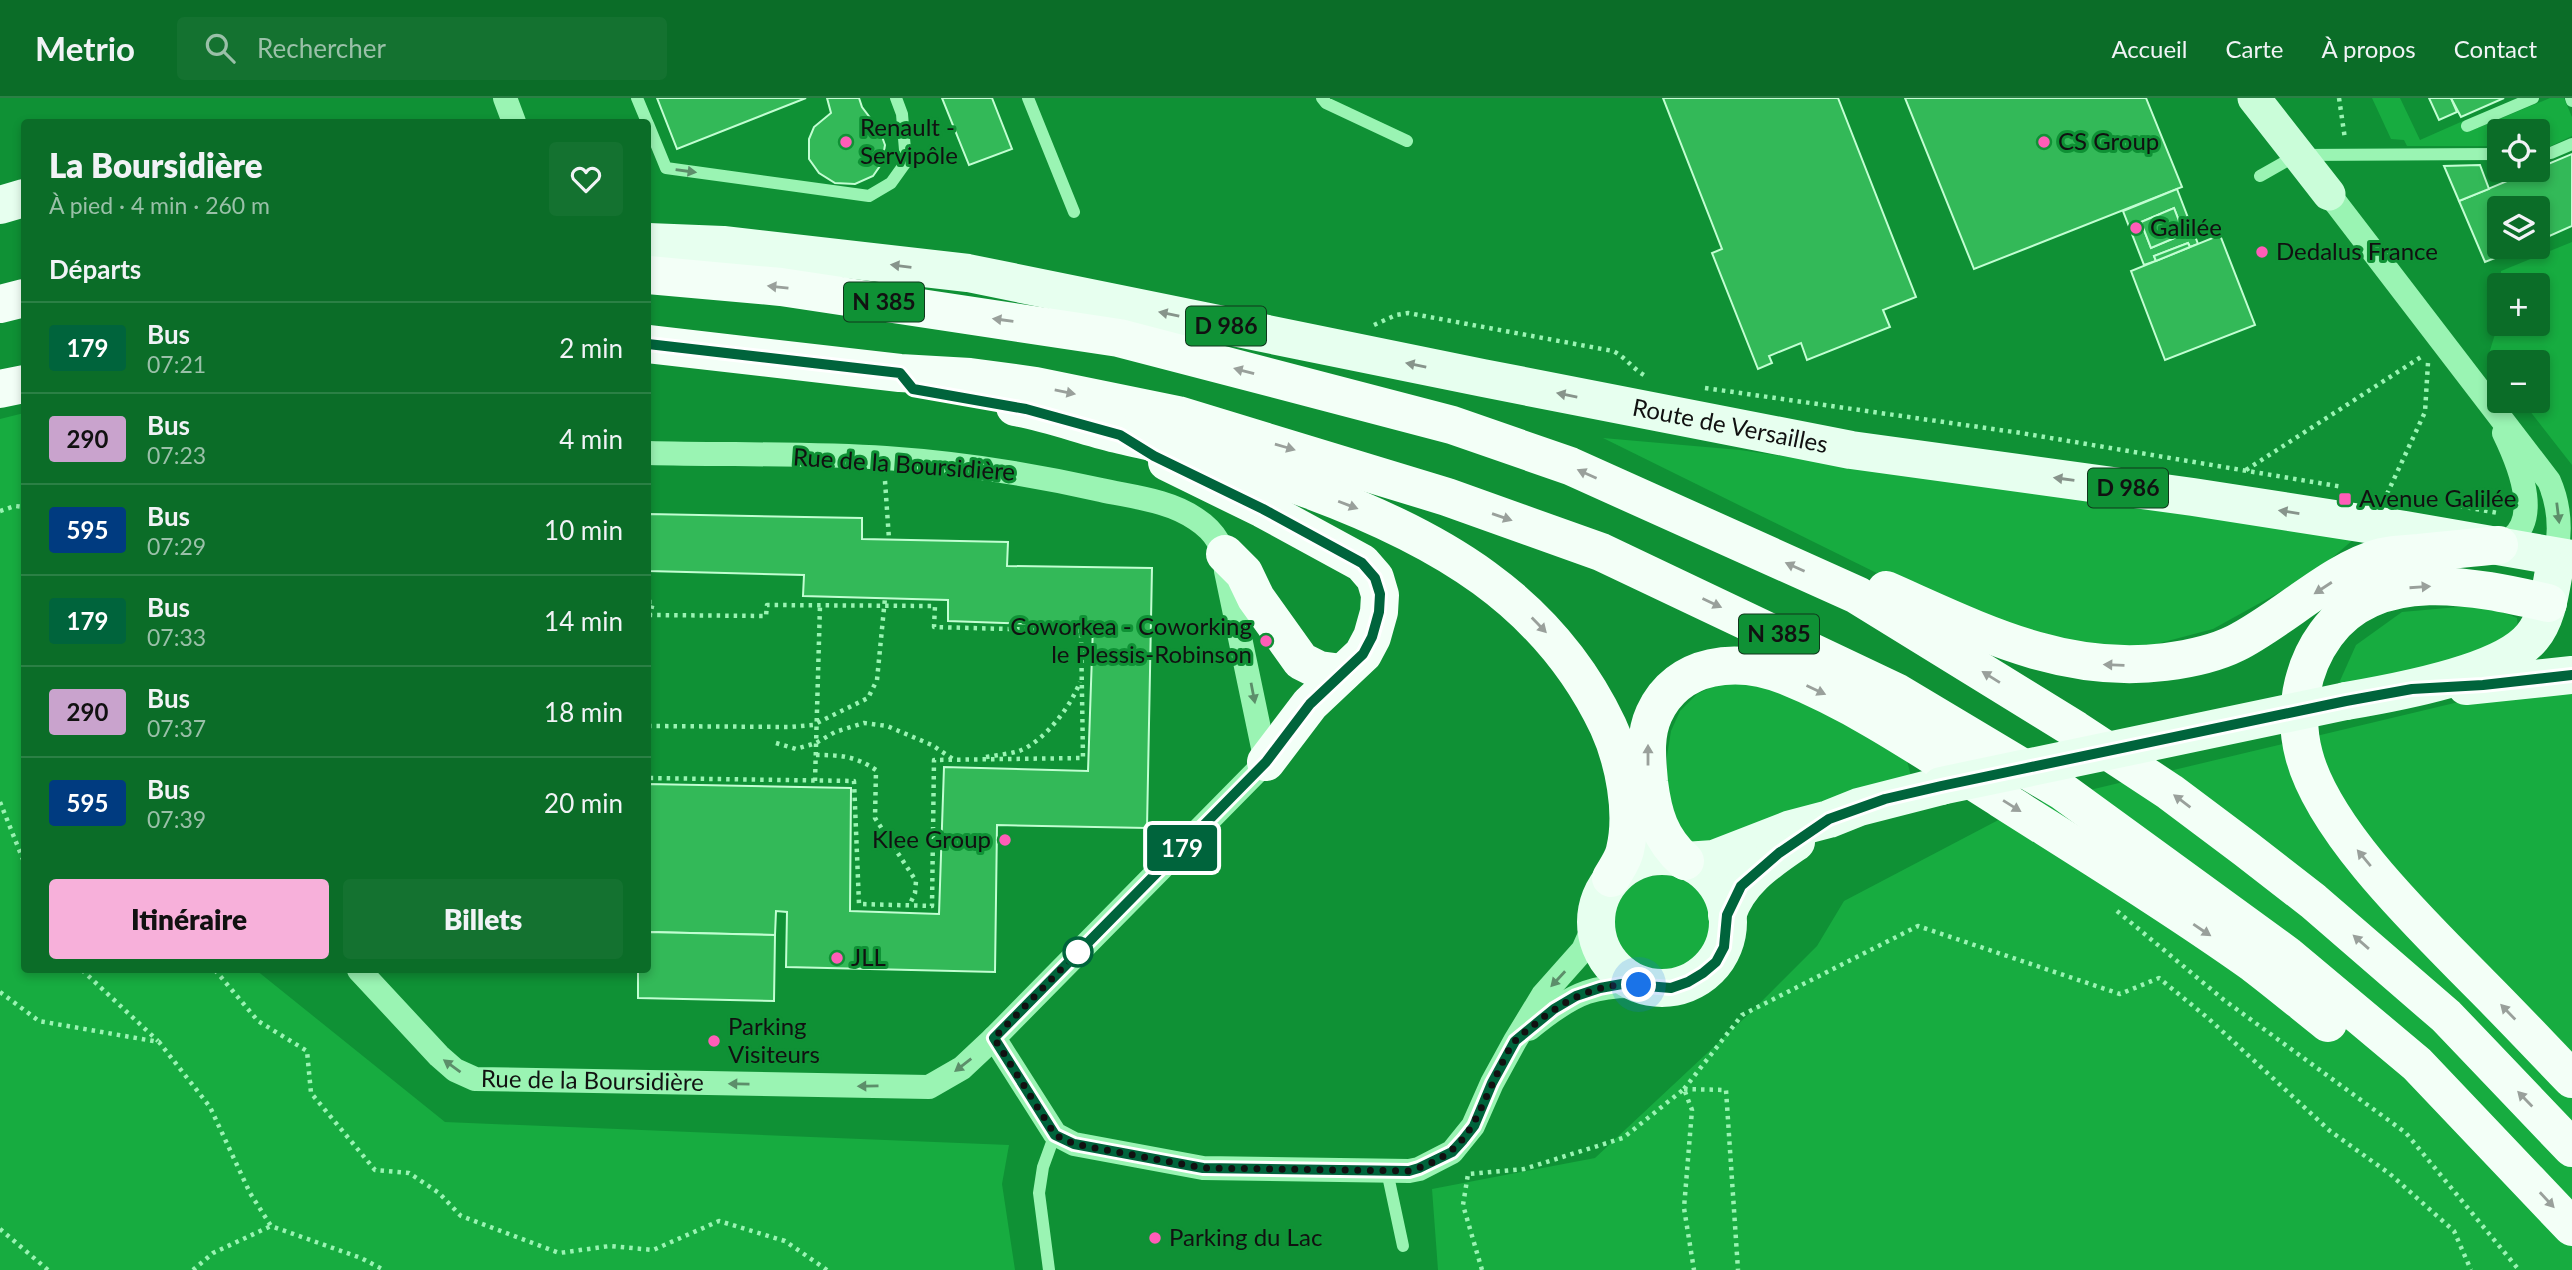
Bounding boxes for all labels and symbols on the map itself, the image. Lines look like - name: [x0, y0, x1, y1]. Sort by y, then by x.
- place label: Renault - Servipôle: [860, 112, 958, 169]
- place label: CS Group: [2058, 126, 2159, 155]
- marker: Renault - Servipôle: [838, 134, 854, 150]
- marker: CS Group: [2036, 134, 2052, 150]
- one-way arrow: [675, 166, 697, 177]
- place label: Galilée: [2150, 212, 2222, 241]
- marker: Galilée: [2128, 220, 2144, 236]
- place label: Dedalus France: [2276, 236, 2438, 265]
- marker: Dedalus France: [2254, 244, 2270, 260]
- one-way arrow: [889, 260, 911, 271]
- one-way arrow: [767, 281, 789, 292]
- road number: N 385: [844, 282, 924, 322]
- road number: D 986: [1186, 306, 1266, 345]
- one-way arrow: [1158, 309, 1180, 320]
- one-way arrow: [992, 314, 1014, 325]
- one-way arrow: [1405, 359, 1427, 370]
- one-way arrow: [1233, 365, 1255, 376]
- one-way arrow: [1054, 387, 1076, 398]
- one-way arrow: [1556, 389, 1578, 400]
- street label: Route de Versailles: [1630, 392, 1831, 458]
- street label: Rue de la Boursidière: [792, 441, 1016, 486]
- one-way arrow: [1275, 442, 1296, 452]
- one-way arrow: [1577, 468, 1597, 480]
- road number: D 986: [2088, 468, 2168, 508]
- one-way arrow: [2053, 474, 2075, 485]
- place label: Avenue Galilée: [2359, 483, 2516, 512]
- marker: Avenue Galilée: [2337, 491, 2353, 507]
- one-way arrow: [1338, 499, 1359, 510]
- one-way arrow: [2552, 502, 2563, 524]
- one-way arrow: [2278, 506, 2300, 517]
- one-way arrow: [1491, 511, 1512, 522]
- one-way arrow: [1785, 561, 1805, 573]
- one-way arrow: [2314, 581, 2332, 595]
- one-way arrow: [2409, 581, 2431, 592]
- one-way arrow: [1702, 597, 1722, 609]
- place label: Coworkea - Coworking le Plessis-Robinson: [1010, 611, 1252, 668]
- road number: N 385: [1739, 614, 1819, 654]
- one-way arrow: [1531, 616, 1547, 633]
- marker: Coworkea - Coworking le Plessis-Robinson: [1258, 633, 1274, 649]
- one-way arrow: [2103, 659, 2125, 670]
- one-way arrow: [1982, 670, 2001, 683]
- one-way arrow: [1247, 682, 1258, 704]
- one-way arrow: [1806, 684, 1826, 696]
- one-way arrow: [1642, 743, 1654, 765]
- one-way arrow: [2173, 794, 2191, 808]
- one-way arrow: [2002, 799, 2021, 812]
- place label: Klee Group: [872, 824, 991, 853]
- line badge: 179: [1142, 825, 1222, 871]
- marker: Klee Group: [997, 832, 1013, 848]
- one-way arrow: [2356, 849, 2372, 867]
- one-way arrow: [2192, 923, 2212, 936]
- one-way arrow: [2352, 935, 2369, 950]
- unlabelled marker: [1063, 937, 1093, 967]
- place label: JLL: [851, 942, 886, 971]
- marker: JLL: [829, 950, 845, 966]
- your location: [1621, 967, 1656, 1002]
- one-way arrow: [1550, 970, 1566, 988]
- one-way arrow: [2500, 1004, 2516, 1021]
- place label: Parking Visiteurs: [728, 1011, 820, 1068]
- marker: Parking Visiteurs: [706, 1033, 722, 1049]
- one-way arrow: [955, 1057, 972, 1072]
- one-way arrow: [443, 1059, 461, 1073]
- street label: Rue de la Boursidière: [481, 1063, 704, 1096]
- one-way arrow: [728, 1079, 750, 1090]
- one-way arrow: [857, 1080, 879, 1092]
- one-way arrow: [2517, 1090, 2533, 1107]
- one-way arrow: [2538, 1191, 2554, 1208]
- place label: Parking du Lac: [1169, 1222, 1322, 1251]
- marker: Parking du Lac: [1147, 1230, 1163, 1246]

